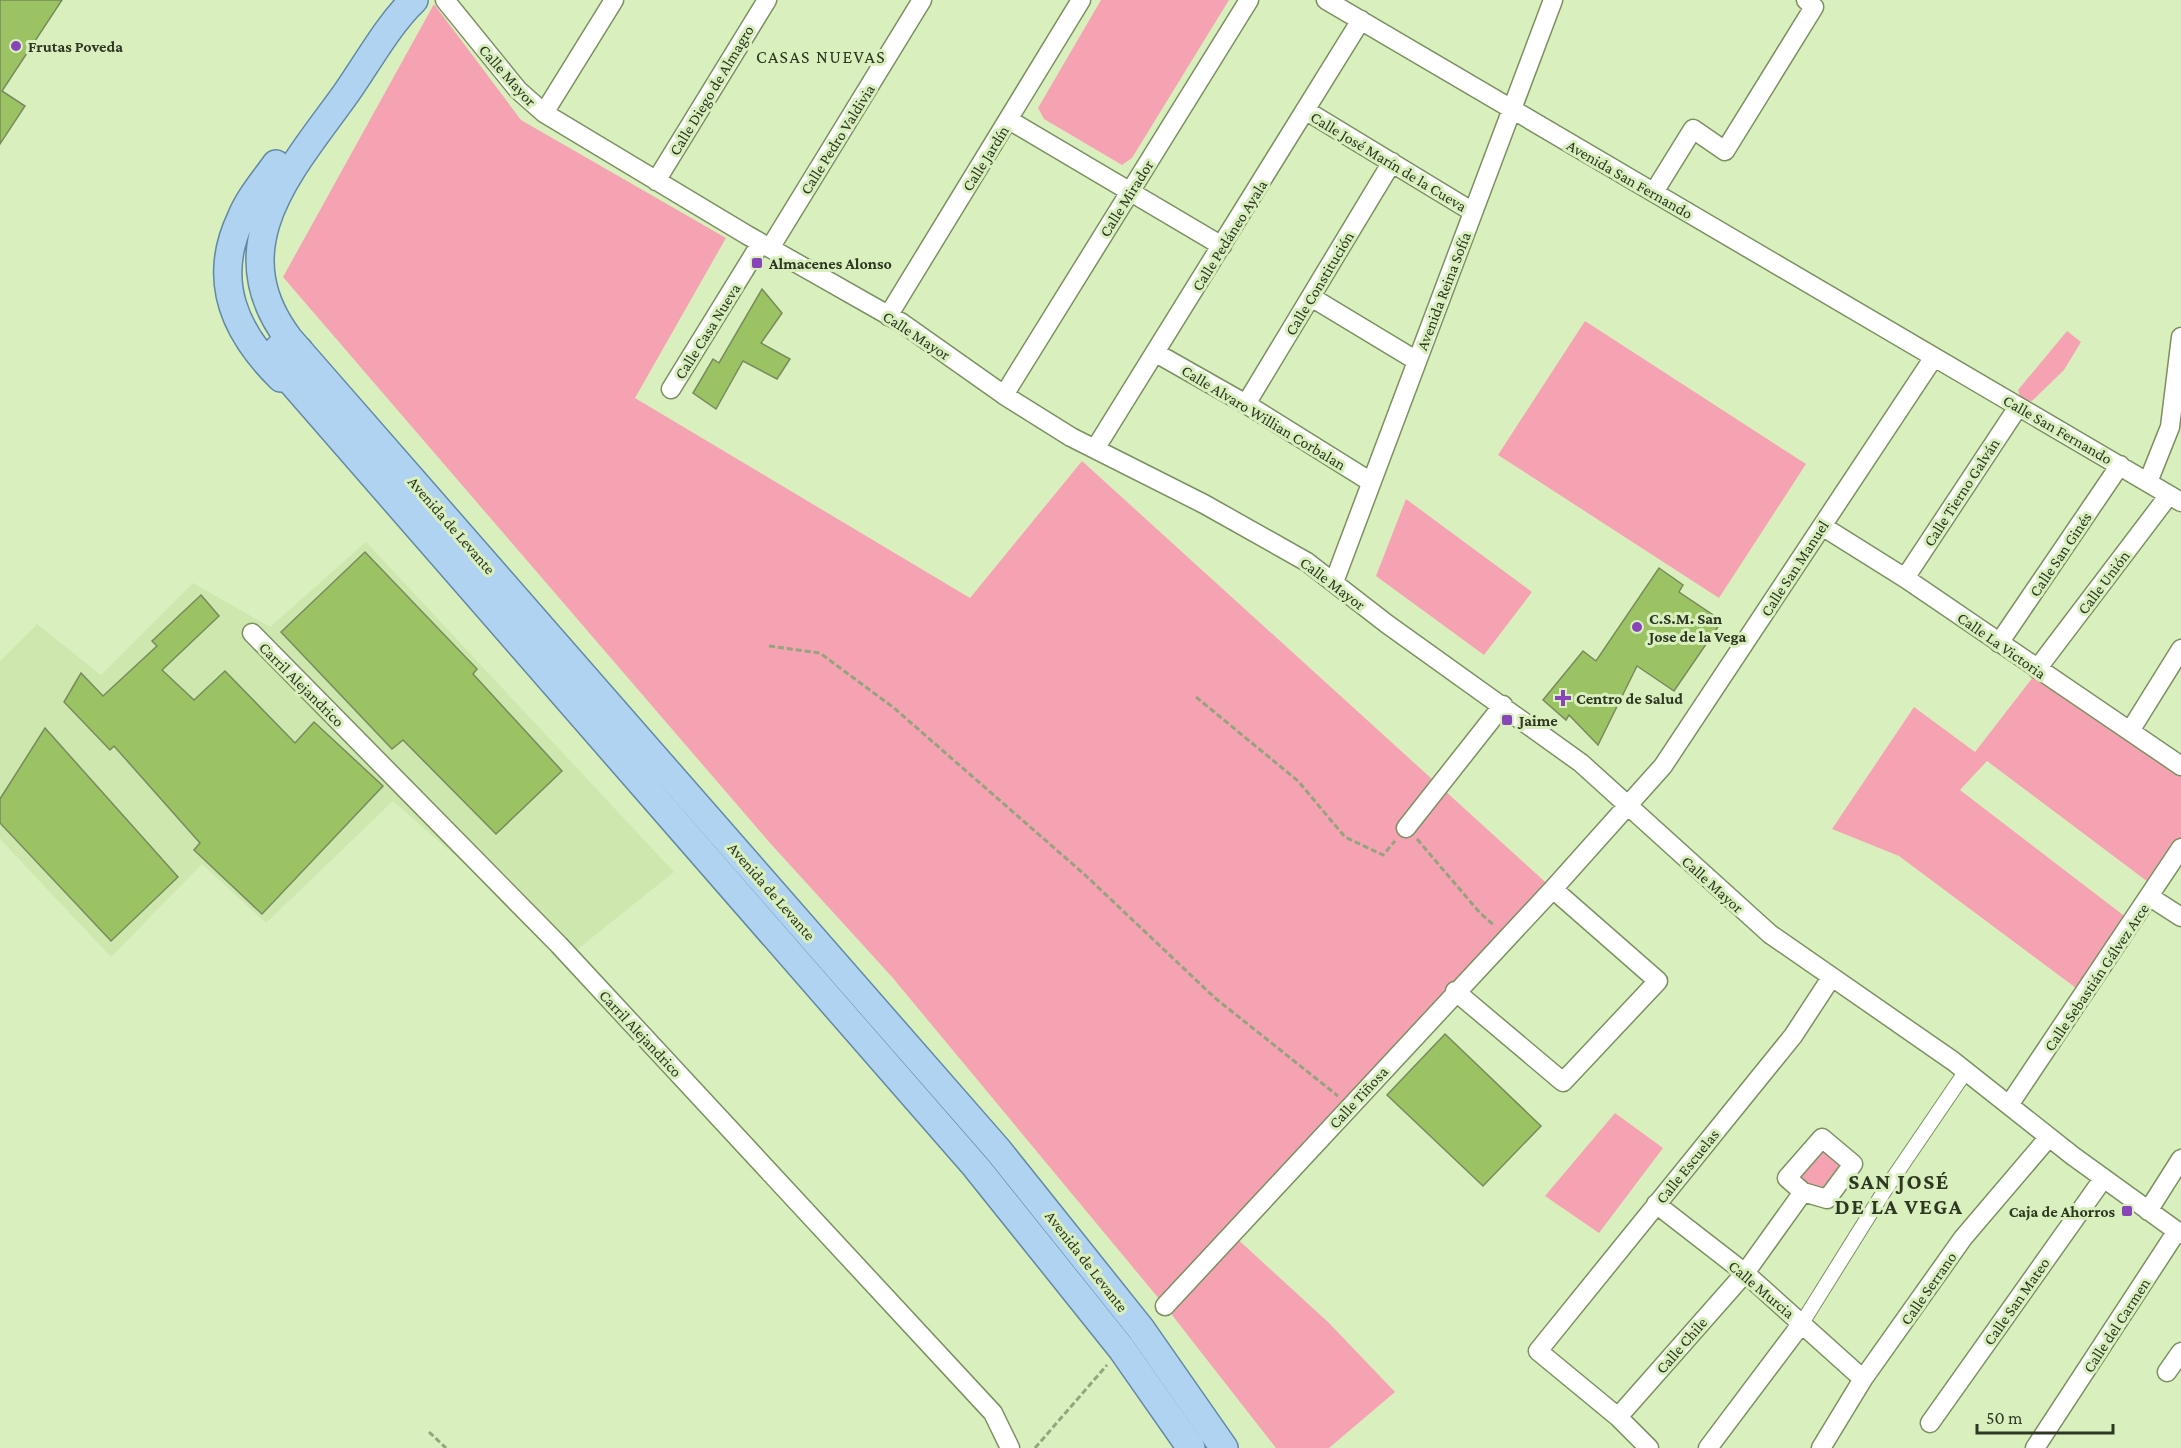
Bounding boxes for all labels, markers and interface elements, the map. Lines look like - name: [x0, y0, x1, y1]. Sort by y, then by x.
- street label: Calle Diego de Almagro: [666, 22, 758, 159]
- place label: Frutas Poveda: [28, 38, 123, 55]
- marker: Frutas Poveda: [9, 39, 23, 53]
- street label: Calle Mayor: [475, 41, 540, 110]
- district label: CASAS NUEVAS: [756, 47, 886, 67]
- street label: Calle Pedro Valdivia: [797, 81, 878, 197]
- street label: Calle José Marín de la Cueva: [1307, 108, 1470, 216]
- street label: Calle Jardín: [959, 122, 1013, 195]
- street label: Avenida San Fernando: [1564, 136, 1696, 222]
- street label: Calle Mirador: [1096, 156, 1157, 240]
- street label: Calle Pedáneo Ayala: [1188, 176, 1272, 294]
- street label: Calle Constitución: [1282, 228, 1357, 338]
- street label: Avenida Reina Sofía: [1413, 229, 1474, 353]
- place label: Almacenes Alonso: [768, 255, 892, 272]
- marker: Almacenes Alonso: [750, 256, 764, 270]
- street label: Calle Casa Nueva: [671, 280, 744, 382]
- street label: Calle Mayor: [879, 307, 954, 364]
- street label: Calle Alvaro Willian Corbalan: [1179, 362, 1349, 473]
- street label: Calle San Fernando: [2000, 391, 2115, 468]
- street label: Calle Tierno Galván: [1920, 435, 2003, 549]
- street label: Avenida de Levante: [405, 473, 499, 578]
- street label: Calle San Ginés: [2026, 509, 2095, 600]
- street label: Calle San Manuel: [1757, 517, 1832, 619]
- street label: Calle Unión: [2074, 547, 2133, 617]
- street label: Calle Mayor: [1296, 554, 1369, 614]
- street label: Calle La Victoria: [1954, 609, 2050, 682]
- place label: C.S.M. San Jose de la Vega: [1647, 610, 1747, 645]
- marker: C.S.M. San Jose de la Vega: [1630, 620, 1644, 634]
- street label: Carril Alejandrico: [255, 639, 348, 731]
- marker: Centro de Salud: [1554, 689, 1572, 707]
- place label: Centro de Salud: [1576, 690, 1683, 707]
- place label: Jaime: [1517, 712, 1558, 729]
- marker: Jaime: [1500, 713, 1514, 727]
- street label: Avenida de Levante: [725, 839, 819, 944]
- street label: Calle Mayor: [1678, 852, 1747, 917]
- street label: Calle Sebastián Gálvez Arce: [2041, 900, 2152, 1054]
- street label: Carril Alejandrico: [595, 986, 685, 1081]
- street label: Calle Tiñosa: [1325, 1062, 1392, 1132]
- street label: Calle Escuelas: [1652, 1126, 1722, 1207]
- district label: SAN JOSÉ DE LA VEGA: [1835, 1169, 1963, 1219]
- place label: Caja de Ahorros: [2009, 1203, 2115, 1221]
- marker: Caja de Ahorros: [2120, 1204, 2134, 1218]
- street label: Avenida de Levante: [1042, 1207, 1131, 1315]
- street label: Calle Serrano: [1897, 1249, 1960, 1328]
- street label: Calle San Mateo: [1980, 1254, 2053, 1348]
- street label: Calle Murcia: [1725, 1257, 1798, 1322]
- street label: Calle del Carmen: [2080, 1275, 2153, 1376]
- street label: Calle Chile: [1652, 1314, 1710, 1377]
- scale bar: [1977, 1397, 2114, 1435]
- text: 50 m: [1986, 1408, 2023, 1428]

